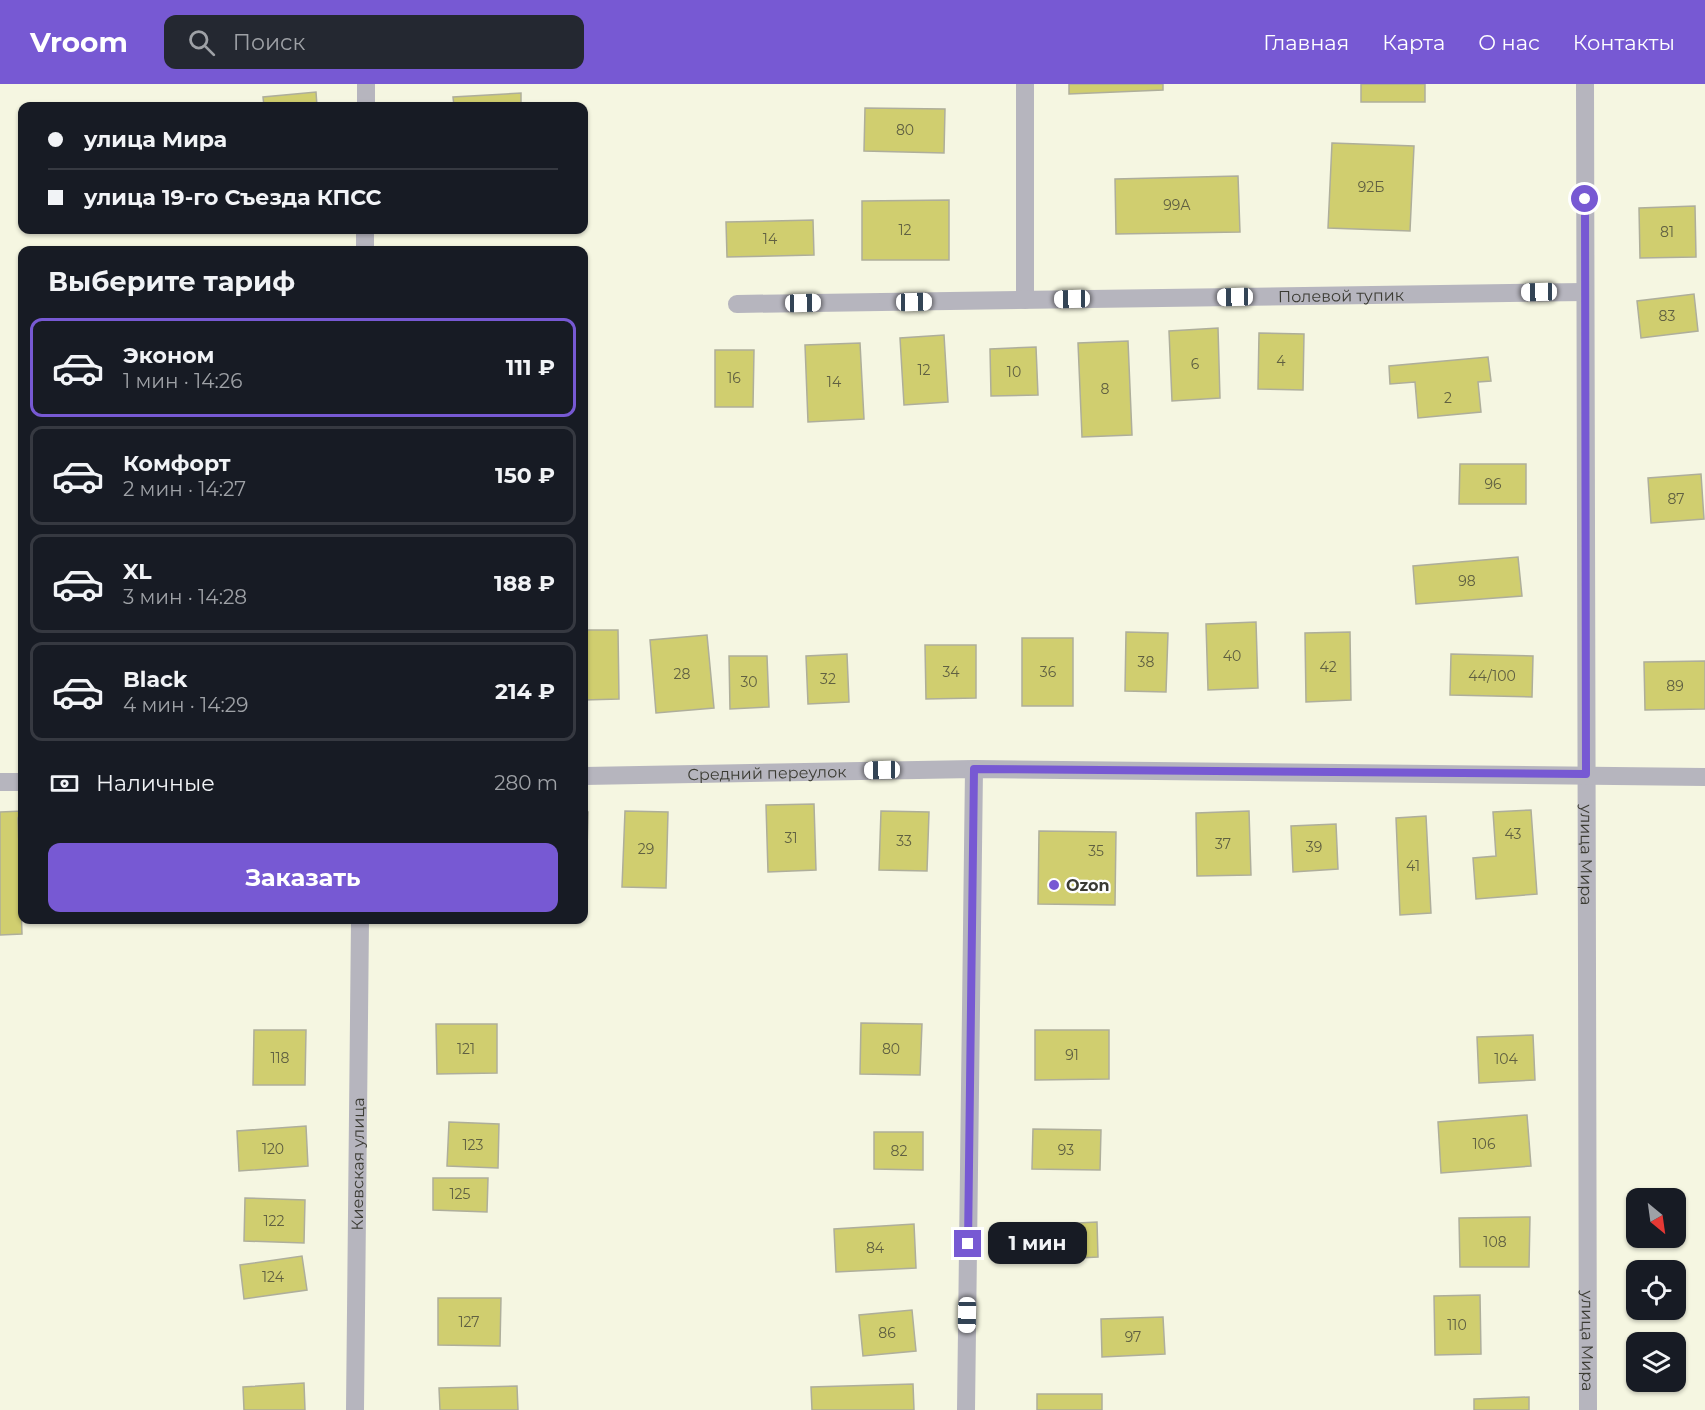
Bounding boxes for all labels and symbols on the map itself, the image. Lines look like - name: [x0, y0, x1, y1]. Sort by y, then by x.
- house number: 80: [896, 121, 914, 139]
- house number: 92Б: [1358, 178, 1384, 196]
- route start: [1571, 185, 1598, 212]
- house number: 99А: [1163, 196, 1191, 214]
- house number: 12: [898, 221, 912, 239]
- house number: 81: [1660, 223, 1674, 241]
- house number: 14: [763, 230, 778, 248]
- car: [1521, 283, 1557, 301]
- street label: Полевой тупик: [1278, 285, 1405, 306]
- car: [1217, 288, 1253, 306]
- car: [1054, 290, 1090, 308]
- car: [896, 293, 932, 311]
- car: [785, 294, 821, 312]
- house number: 83: [1659, 307, 1676, 325]
- house number: 4: [1276, 352, 1286, 370]
- house number: 6: [1191, 355, 1200, 373]
- house number: 12: [917, 361, 931, 379]
- house number: 10: [1007, 363, 1021, 381]
- house number: 16: [727, 369, 741, 387]
- house number: 14: [827, 373, 842, 391]
- house number: 8: [1101, 380, 1110, 398]
- house number: 2: [1444, 389, 1452, 407]
- house number: 96: [1484, 475, 1502, 493]
- house number: 87: [1667, 490, 1685, 508]
- house number: 98: [1458, 572, 1476, 590]
- house number: 40: [1223, 647, 1241, 665]
- house number: 38: [1138, 653, 1154, 671]
- house number: 42: [1319, 658, 1337, 676]
- house number: 34: [942, 663, 960, 681]
- house number: 36: [1040, 663, 1057, 681]
- house number: 28: [674, 665, 691, 683]
- house number: 44/100: [1468, 667, 1516, 685]
- house number: 32: [820, 670, 836, 688]
- house number: 30: [740, 673, 758, 691]
- house number: 89: [1666, 677, 1684, 695]
- car: [864, 761, 900, 779]
- street label: Средний переулок: [687, 762, 847, 784]
- street label: улица Мира: [1577, 804, 1596, 905]
- house number: 43: [1505, 825, 1522, 843]
- house number: 31: [785, 829, 797, 847]
- house number: 33: [896, 832, 912, 850]
- house number: 37: [1215, 835, 1231, 853]
- house number: 39: [1306, 838, 1322, 856]
- house number: 29: [638, 840, 654, 858]
- house number: 35: [1088, 842, 1104, 860]
- house number: 41: [1406, 857, 1420, 875]
- place label: Ozon: [1066, 876, 1110, 895]
- marker: Ozon: [1047, 878, 1061, 892]
- house number: 121: [457, 1040, 475, 1058]
- house number: 80: [882, 1040, 900, 1058]
- house number: 91: [1065, 1046, 1079, 1064]
- house number: 118: [270, 1049, 290, 1067]
- house number: 104: [1494, 1050, 1519, 1068]
- street label: Киевская улица: [347, 1097, 368, 1231]
- house number: 106: [1473, 1135, 1496, 1153]
- house number: 123: [463, 1136, 484, 1154]
- house number: 120: [262, 1140, 284, 1158]
- house number: 93: [1058, 1141, 1074, 1159]
- house number: 82: [891, 1142, 907, 1160]
- house number: 125: [450, 1185, 471, 1203]
- north arrow: [1626, 1188, 1686, 1248]
- house number: 122: [264, 1212, 285, 1230]
- callout: 1 мин: [989, 1223, 1088, 1265]
- route end: [954, 1230, 981, 1257]
- house number: 108: [1483, 1233, 1507, 1251]
- house number: 84: [866, 1239, 885, 1257]
- house number: 124: [262, 1268, 285, 1286]
- street label: улица Мира: [1578, 1290, 1597, 1391]
- car: [958, 1297, 976, 1333]
- house number: 127: [458, 1313, 480, 1331]
- house number: 110: [1447, 1316, 1467, 1334]
- house number: 86: [878, 1324, 896, 1342]
- house number: 97: [1125, 1328, 1141, 1346]

